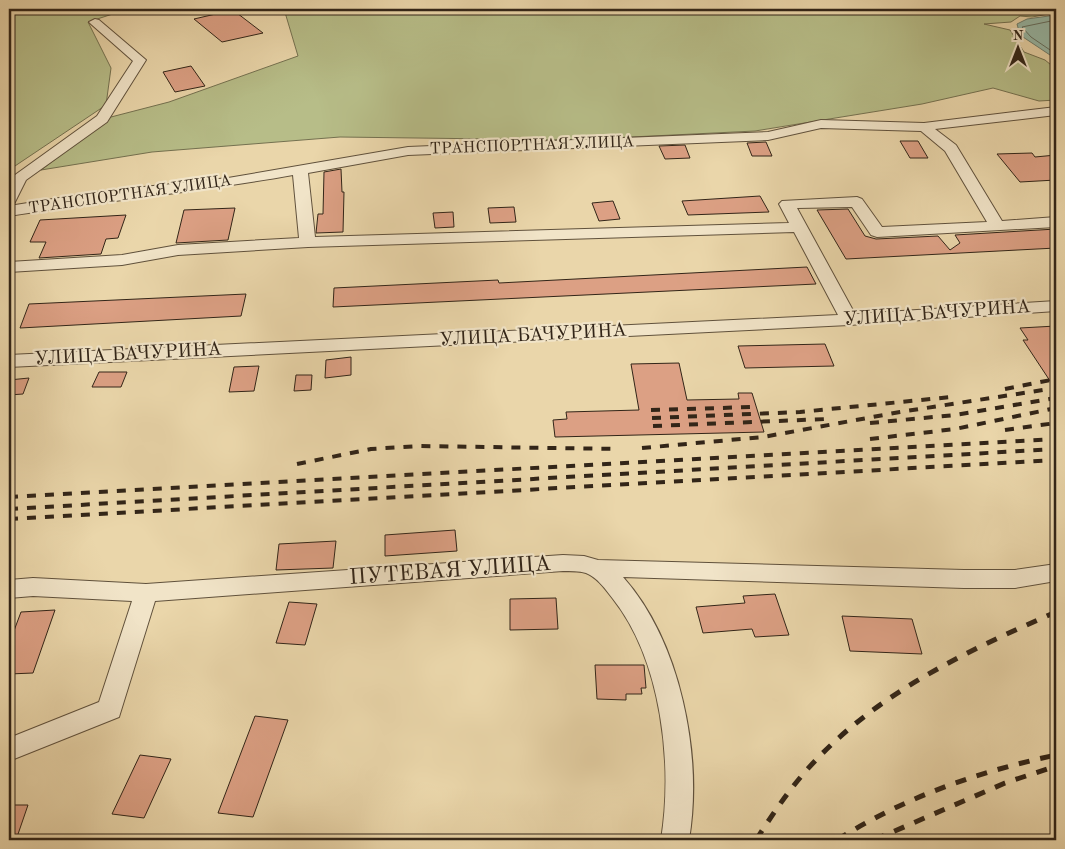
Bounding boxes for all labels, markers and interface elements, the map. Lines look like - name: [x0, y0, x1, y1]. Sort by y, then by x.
- north arrow: [992, 22, 1042, 72]
- text: N: [1013, 29, 1024, 43]
- street label: ТРАНСПОРТНАЯ УЛИЦА: [429, 134, 635, 158]
- street label: ТРАНСПОРТНАЯ УЛИЦА: [27, 173, 233, 217]
- street label: УЛИЦА БАЧУРИНА: [843, 298, 1032, 330]
- street label: УЛИЦА БАЧУРИНА: [439, 322, 628, 350]
- street label: УЛИЦА БАЧУРИНА: [34, 341, 223, 369]
- street label: ПУТЕВАЯ УЛИЦА: [348, 553, 552, 589]

